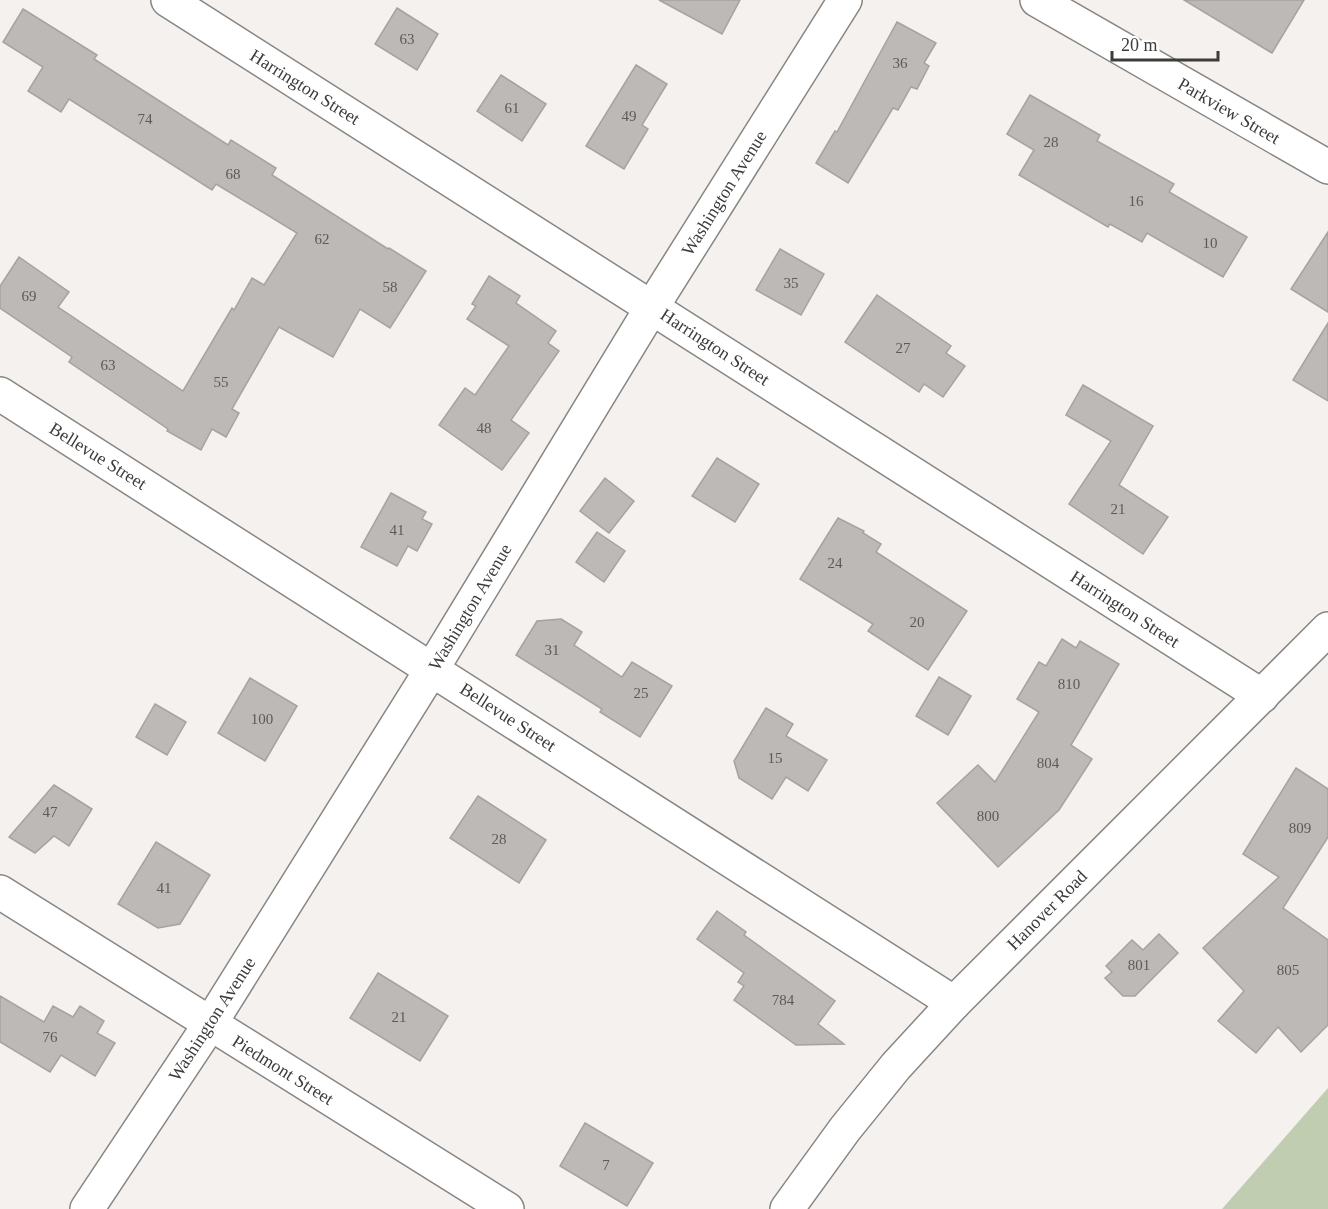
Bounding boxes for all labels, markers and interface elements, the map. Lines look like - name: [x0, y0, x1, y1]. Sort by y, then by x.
- scale bar: [1112, 24, 1218, 62]
- house number: 63: [400, 31, 415, 47]
- text: 20 m: [1121, 35, 1158, 55]
- street label: Harrington Street: [246, 45, 364, 129]
- house number: 36: [893, 55, 908, 71]
- street label: Parkview Street: [1174, 74, 1284, 148]
- house number: 61: [505, 100, 520, 116]
- house number: 49: [622, 108, 637, 124]
- house number: 74: [138, 111, 153, 127]
- street label: Washington Avenue: [677, 127, 771, 259]
- house number: 28: [1044, 134, 1059, 150]
- house number: 68: [226, 166, 241, 182]
- house number: 16: [1129, 193, 1144, 209]
- house number: 62: [315, 231, 330, 247]
- house number: 10: [1203, 235, 1218, 251]
- house number: 35: [784, 275, 799, 291]
- house number: 58: [383, 279, 398, 295]
- house number: 69: [22, 288, 37, 304]
- street label: Harrington Street: [657, 304, 773, 390]
- house number: 27: [896, 340, 911, 356]
- house number: 63: [101, 357, 116, 373]
- house number: 55: [214, 374, 229, 390]
- street label: Bellevue Street: [46, 418, 150, 494]
- house number: 48: [477, 420, 492, 436]
- house number: 21: [1111, 501, 1126, 517]
- house number: 41: [390, 522, 405, 538]
- street label: Washington Avenue: [424, 540, 516, 674]
- house number: 24: [828, 555, 843, 571]
- street label: Harrington Street: [1067, 566, 1183, 652]
- house number: 20: [910, 614, 925, 630]
- house number: 31: [545, 642, 560, 658]
- house number: 810: [1058, 676, 1080, 692]
- street label: Bellevue Street: [456, 679, 560, 755]
- house number: 25: [634, 685, 649, 701]
- house number: 100: [251, 711, 273, 727]
- house number: 15: [768, 750, 783, 766]
- house number: 804: [1037, 755, 1060, 771]
- house number: 47: [43, 804, 58, 820]
- house number: 800: [977, 808, 999, 824]
- house number: 809: [1289, 820, 1311, 836]
- house number: 28: [492, 831, 507, 847]
- street label: Hanover Road: [1003, 866, 1091, 954]
- house number: 41: [157, 880, 172, 896]
- street label: Washington Avenue: [164, 953, 260, 1085]
- house number: 801: [1128, 957, 1150, 973]
- house number: 805: [1277, 962, 1299, 978]
- house number: 784: [772, 992, 795, 1008]
- house number: 21: [392, 1009, 407, 1025]
- house number: 76: [43, 1029, 58, 1045]
- street label: Piedmont Street: [229, 1031, 337, 1109]
- house number: 7: [602, 1157, 610, 1173]

